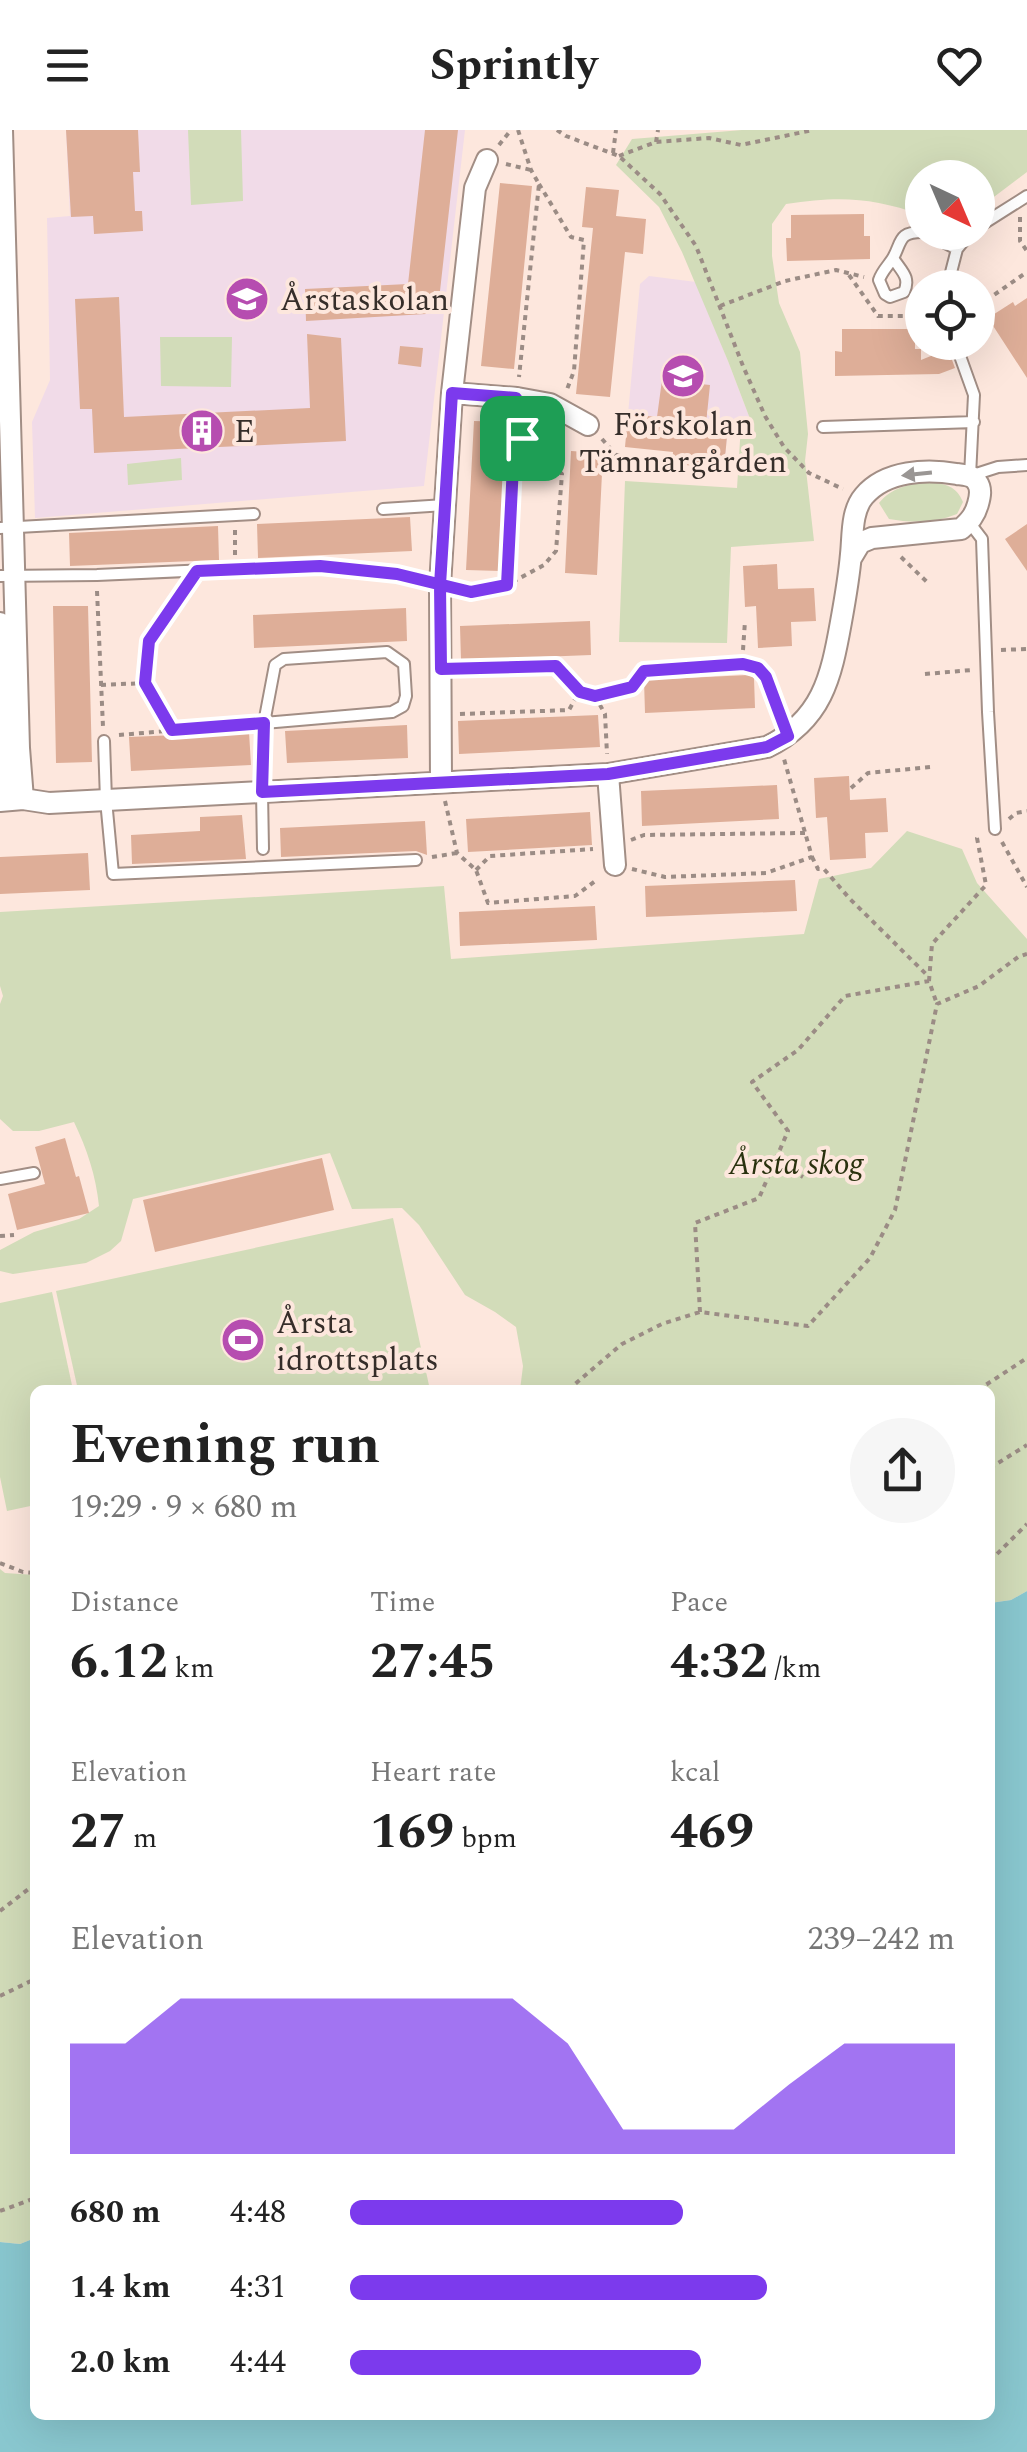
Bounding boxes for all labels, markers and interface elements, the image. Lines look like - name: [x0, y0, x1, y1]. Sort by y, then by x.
- text: Sprintly: [430, 31, 597, 100]
- icon: menu: [40, 38, 95, 93]
- icon: heart: [932, 38, 987, 93]
- north arrow: [905, 160, 995, 250]
- map controls: [905, 160, 995, 360]
- button: locate: [905, 270, 995, 360]
- school or university icon: Årstaskolan: [224, 276, 270, 322]
- place label: Årstaskolan: [280, 276, 449, 325]
- school or university icon: Förskolan Tämnargården: [660, 353, 706, 399]
- pin: [480, 396, 565, 481]
- place label: Förskolan Tämnargården: [579, 401, 787, 487]
- building icon: E: [179, 408, 225, 454]
- place label: E: [234, 408, 255, 457]
- icon: arrive: [495, 411, 550, 466]
- one-way arrow: [901, 466, 932, 482]
- park label: Årsta skog: [728, 1140, 864, 1189]
- place label: Årsta idrottsplats: [276, 1299, 439, 1385]
- sports icon: Årsta idrottsplats: [220, 1317, 266, 1363]
- text: Evening run: [70, 1404, 380, 1487]
- button: share: [850, 1418, 955, 1523]
- text: 19:29 · 9 × 680 m: [70, 1483, 298, 1532]
- text: Distance: [70, 1581, 179, 1624]
- text: Time: [370, 1581, 435, 1624]
- text: Pace: [670, 1581, 728, 1624]
- text: 6.12: [70, 1624, 168, 1700]
- text: 27:45: [370, 1624, 496, 1700]
- text: 4:32: [670, 1624, 768, 1700]
- text: km: [168, 1647, 214, 1690]
- text: /km: [768, 1647, 821, 1690]
- text: Elevation: [70, 1751, 187, 1794]
- text: Heart rate: [370, 1751, 497, 1794]
- text: kcal: [670, 1751, 720, 1794]
- text: 27: [70, 1794, 126, 1870]
- text: 169: [370, 1794, 454, 1870]
- text: 469: [670, 1794, 754, 1870]
- text: m: [126, 1817, 157, 1860]
- text: bpm: [454, 1817, 517, 1860]
- text: Elevation: [70, 1915, 204, 1964]
- text: 239–242 m: [807, 1915, 955, 1964]
- text: 680 m: [70, 2188, 161, 2237]
- text: 4:48: [230, 2188, 286, 2237]
- text: 1.4 km: [70, 2263, 171, 2312]
- text: 4:31: [230, 2263, 286, 2312]
- text: 2.0 km: [70, 2338, 171, 2387]
- text: 4:44: [230, 2338, 286, 2387]

